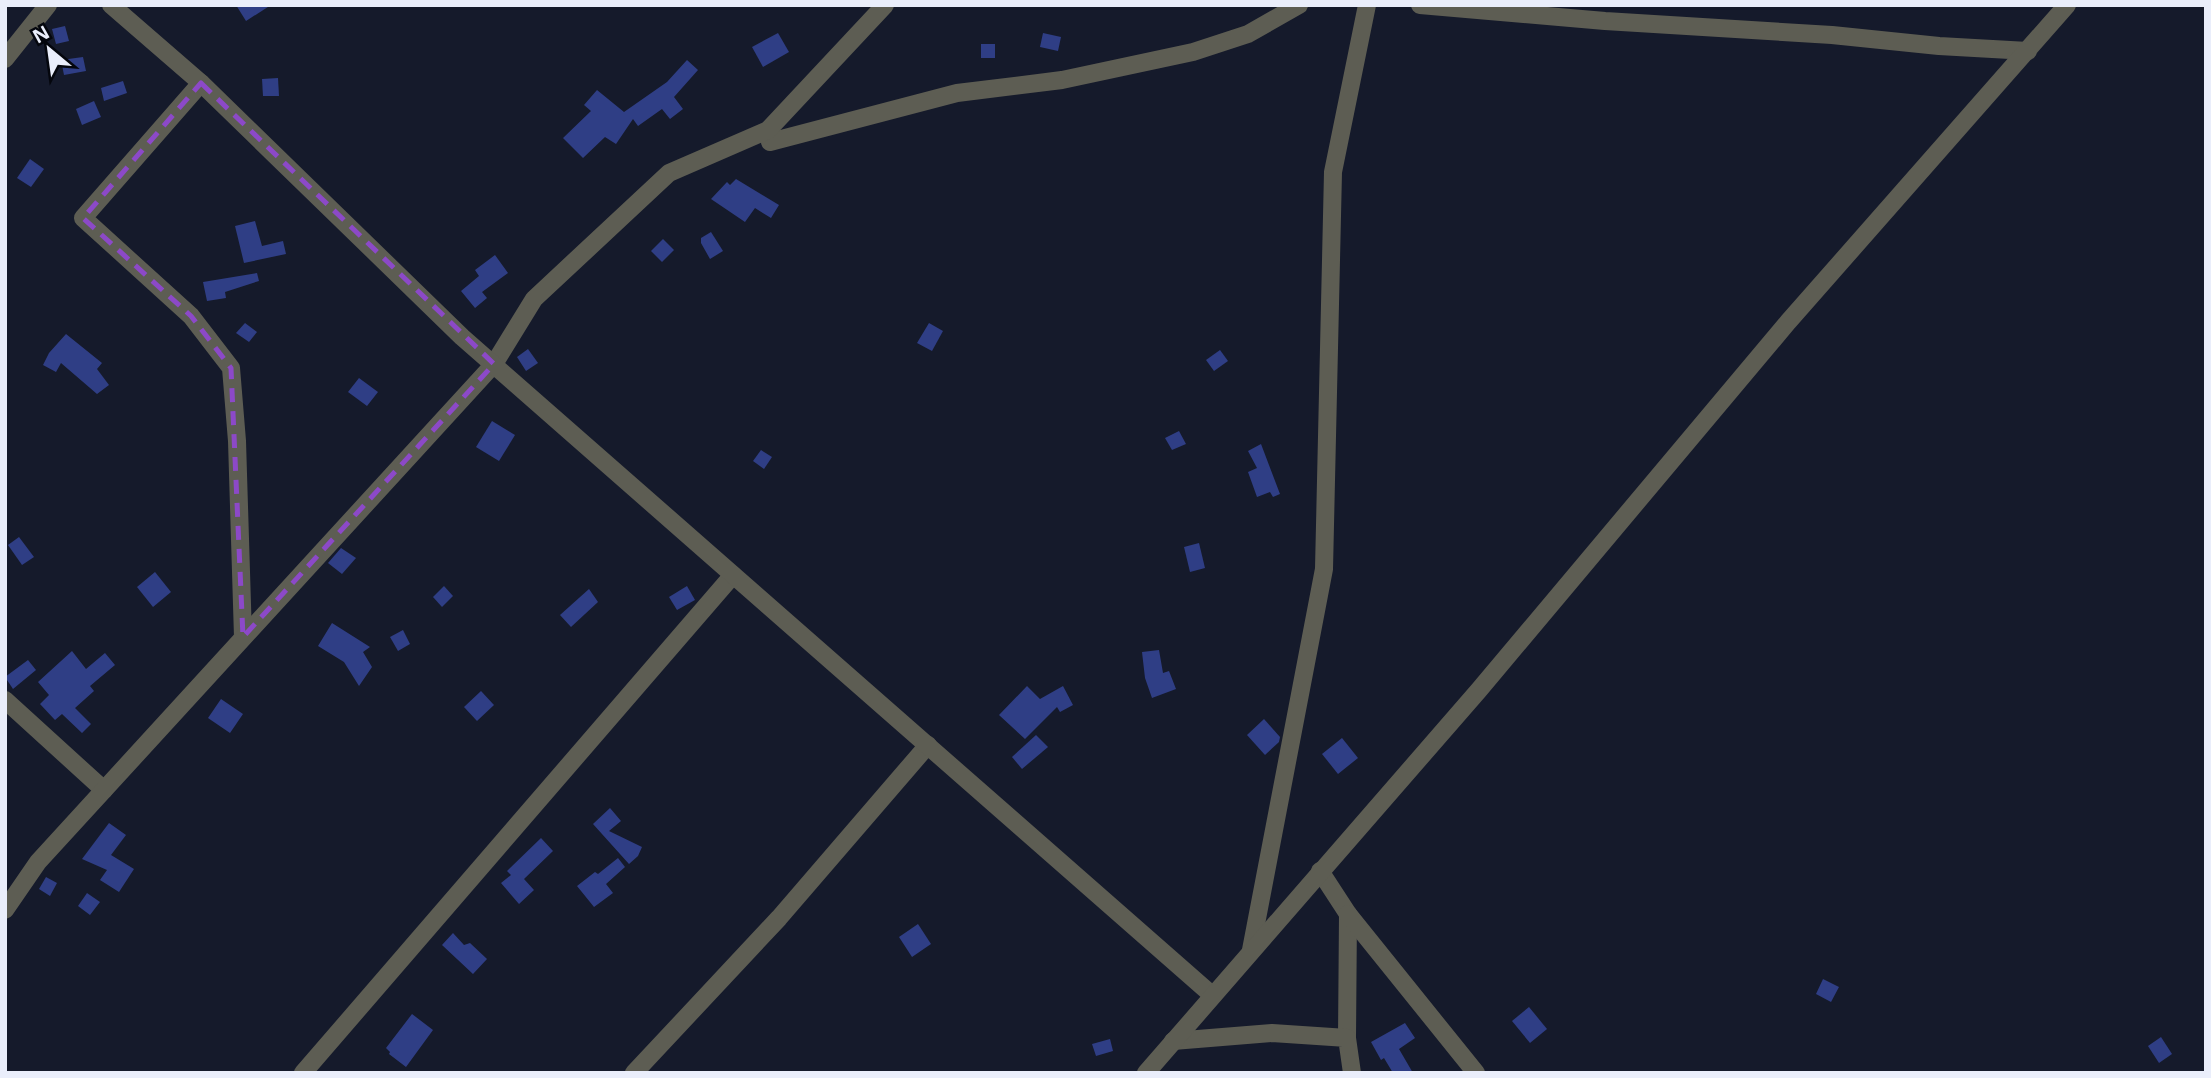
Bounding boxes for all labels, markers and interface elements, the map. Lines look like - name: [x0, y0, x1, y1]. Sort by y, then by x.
- north arrow: [14, 14, 84, 84]
- text: N: [28, 19, 54, 49]

